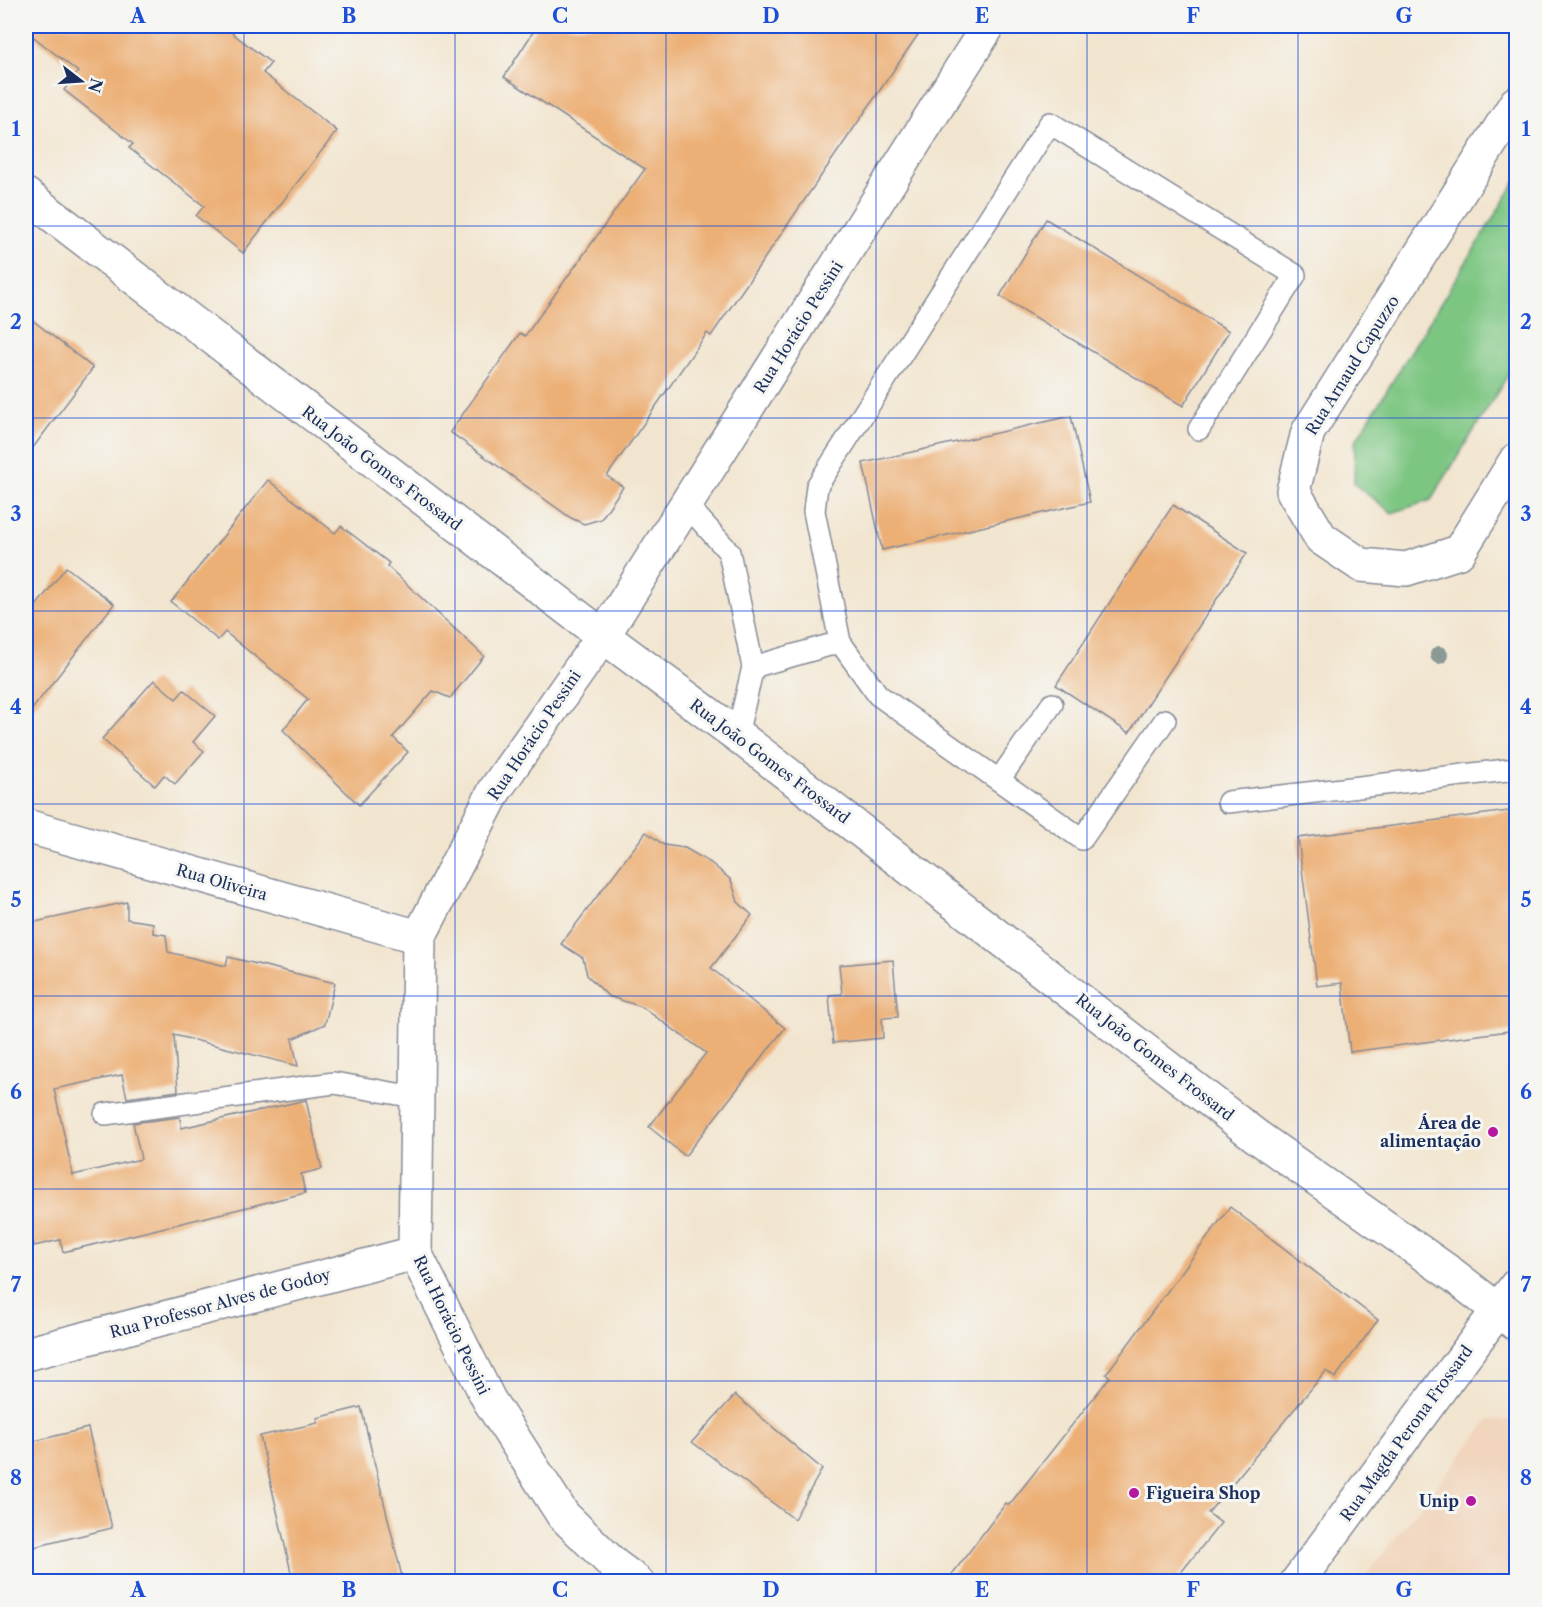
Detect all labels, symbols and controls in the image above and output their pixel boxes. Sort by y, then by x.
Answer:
text: A [129,4,146,28]
text: B [342,4,357,28]
text: C [552,4,568,28]
text: D [762,4,780,28]
text: E [975,4,989,28]
text: F [1186,4,1200,28]
text: G [1396,4,1413,28]
north arrow [51,51,111,111]
text: N [84,76,107,95]
text: 1 [12,117,21,141]
text: 1 [1522,117,1531,141]
street label: Rua Horácio Pessini [749,257,847,397]
street label: Rua Arnaud Capuzzo [1301,291,1403,439]
text: 2 [10,310,22,334]
text: 2 [1520,310,1532,334]
street label: Rua João Gomes Frossard [298,401,466,535]
text: 3 [10,502,22,526]
text: 3 [1520,502,1532,526]
street label: Rua Horácio Pessini [483,666,585,804]
street label: Rua João Gomes Frossard [686,694,854,828]
text: 4 [10,695,22,719]
text: 4 [1520,695,1532,719]
street label: Rua Oliveira [174,859,270,905]
text: 5 [10,888,22,912]
text: 5 [1520,888,1532,912]
street label: Rua João Gomes Frossard [1072,989,1238,1125]
text: 6 [10,1080,22,1104]
text: 6 [1520,1080,1532,1104]
place label: Área de alimentação [1380,1113,1481,1151]
marker: Área de alimentação [1486,1125,1500,1139]
street label: Rua Horácio Pessini [410,1252,494,1398]
street label: Rua Professor Alves de Godoy [107,1264,334,1342]
text: 7 [11,1273,22,1297]
text: 7 [1521,1273,1532,1297]
street label: Rua Magda Perona Frossard [1335,1341,1477,1525]
text: 8 [10,1466,22,1490]
text: 8 [1520,1466,1532,1490]
place label: Figueira Shop [1146,1483,1261,1503]
marker: Figueira Shop [1127,1486,1141,1500]
place label: Unip [1419,1491,1459,1511]
marker: Unip [1464,1494,1478,1508]
text: A [129,1578,146,1602]
text: B [342,1578,357,1602]
text: C [552,1578,568,1602]
text: D [762,1578,780,1602]
text: E [975,1578,989,1602]
text: F [1186,1578,1200,1602]
text: G [1396,1578,1413,1602]

